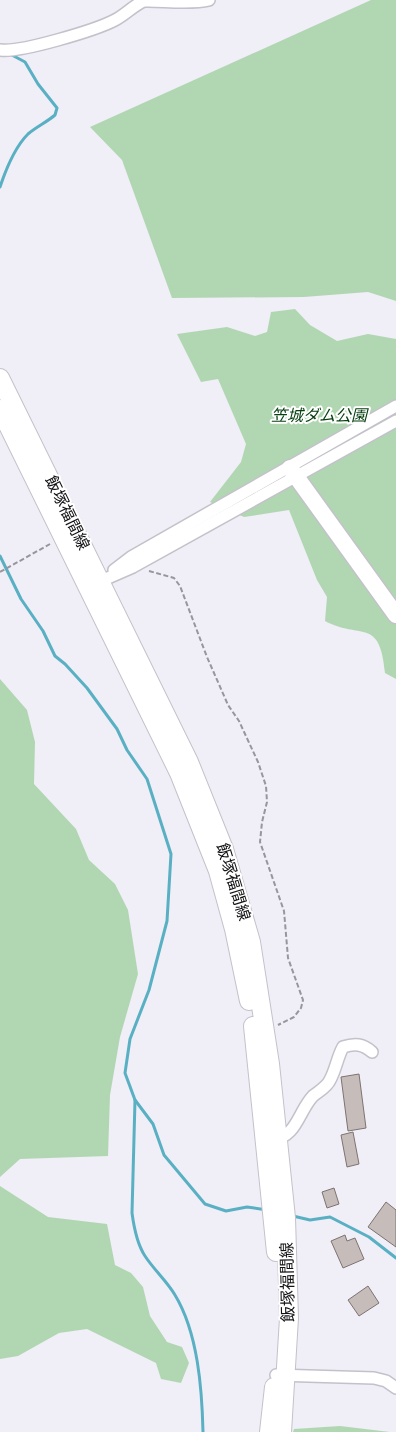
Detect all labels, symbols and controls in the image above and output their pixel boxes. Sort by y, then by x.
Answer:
park label: 笠城ダム公園 [271,404,369,428]
street label: 飯塚福間線 [39,472,95,554]
street label: 飯塚福間線 [210,840,256,924]
street label: 飯塚福間線 [275,1242,301,1322]

